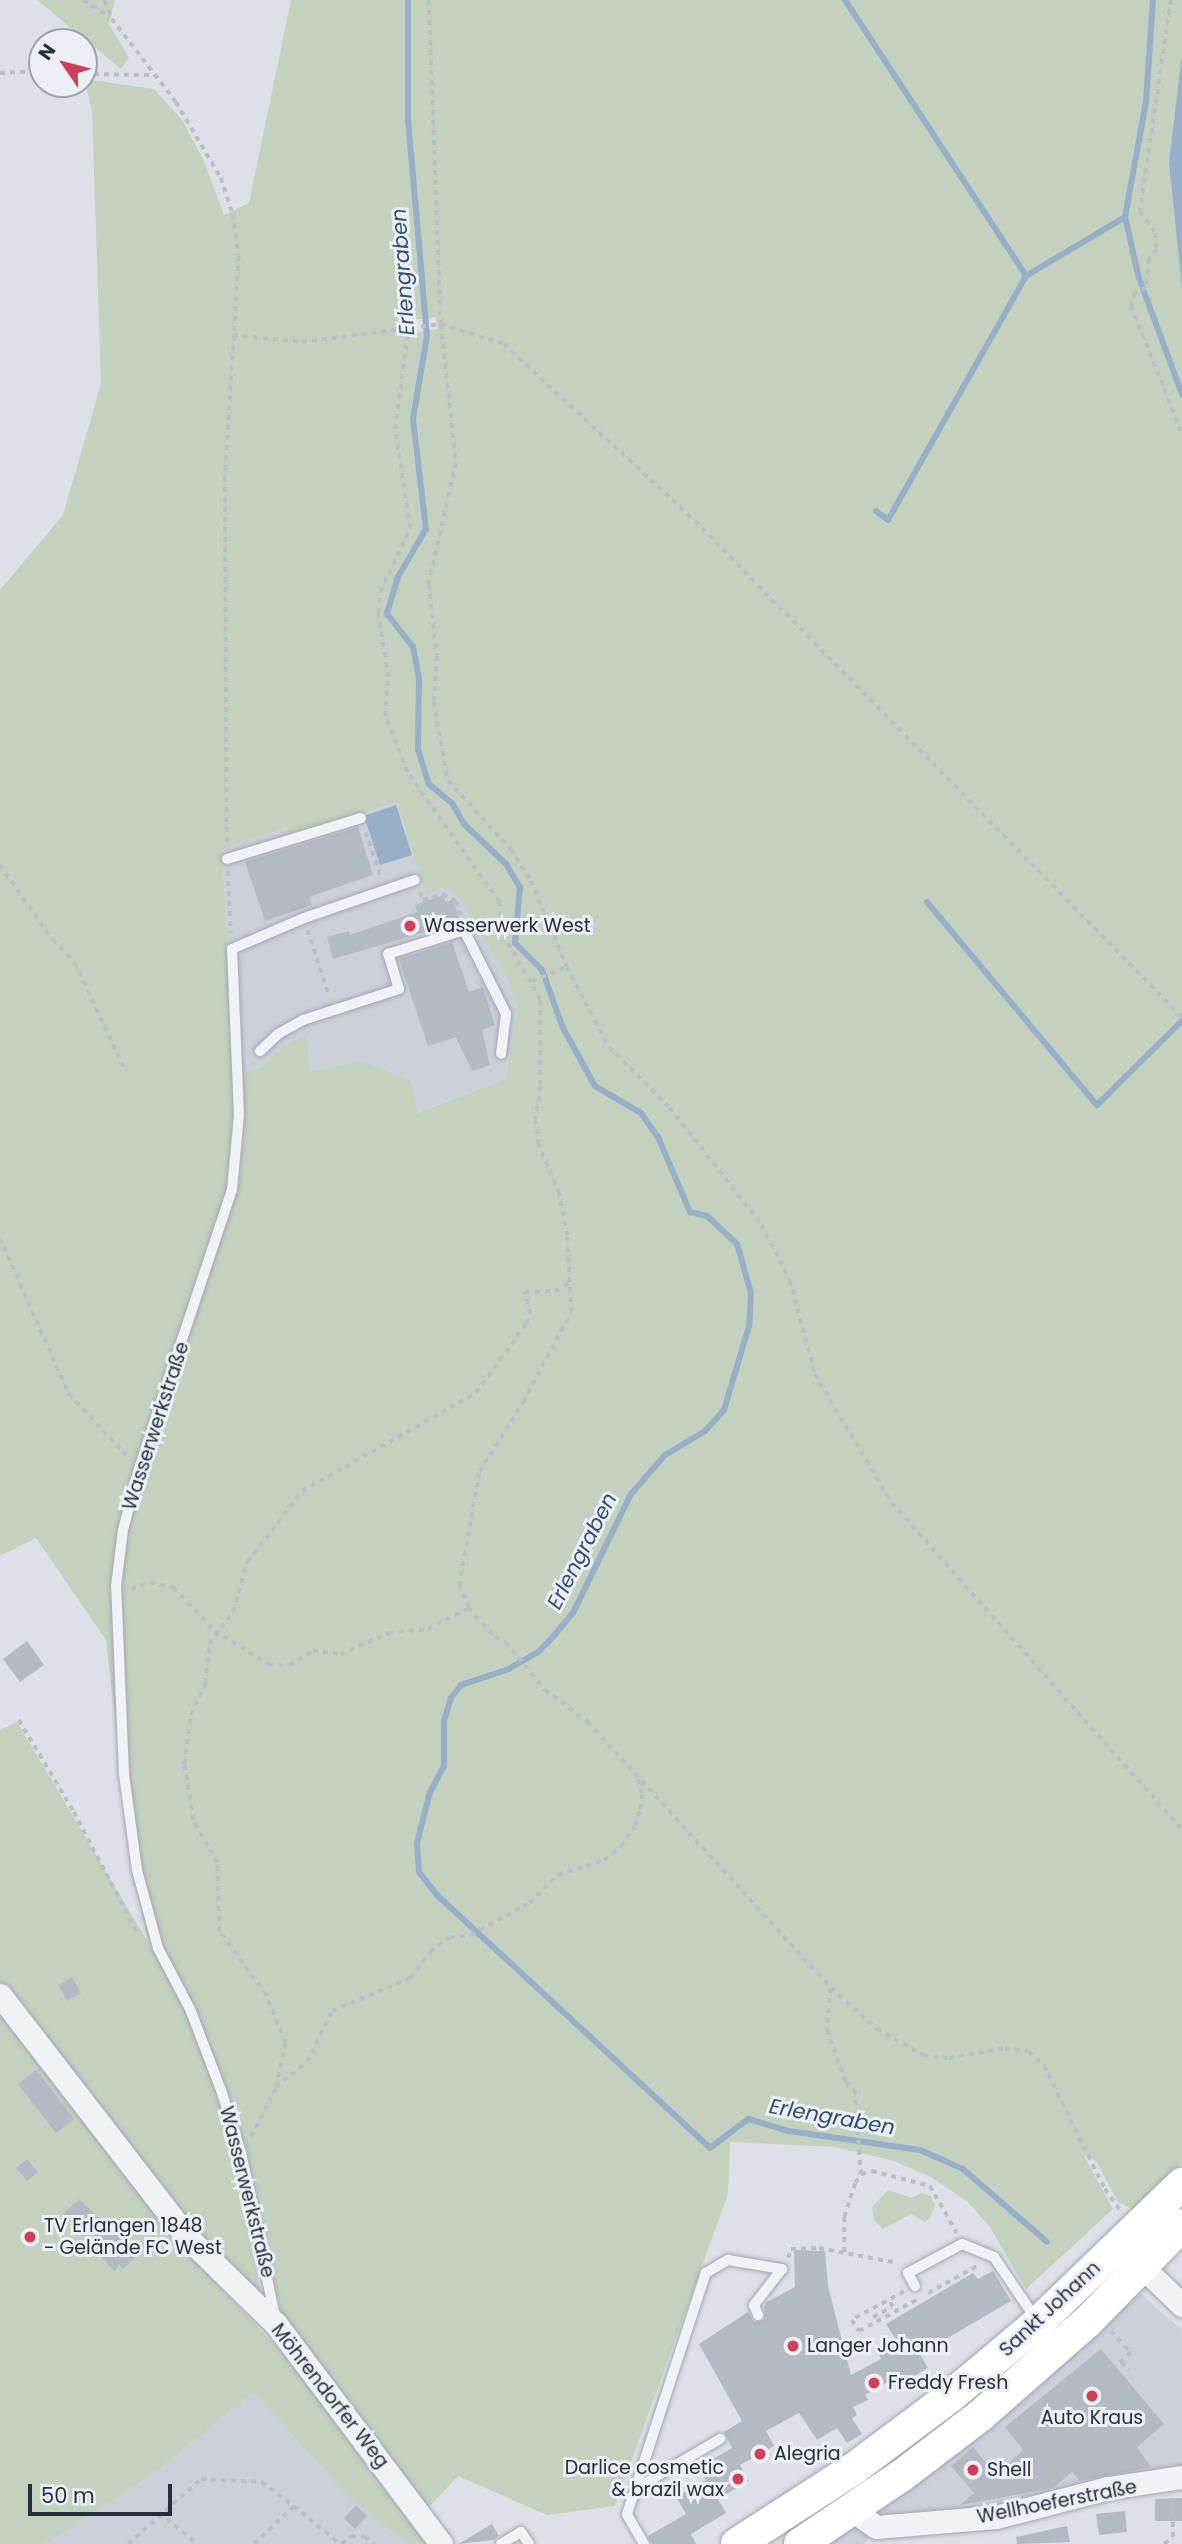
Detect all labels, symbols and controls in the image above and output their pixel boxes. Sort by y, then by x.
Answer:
north arrow [28,28,98,98]
text: N [32,38,62,65]
water label: Erlengraben [386,208,420,336]
place label: Wasserwerk West [424,915,591,937]
marker: Wasserwerk West [402,918,418,934]
street label: Wasserwerkstraße [118,1339,194,1513]
water label: Erlengraben [542,1489,622,1613]
water label: Erlengraben [767,2094,897,2140]
street label: Wasserwerkstraße [215,2104,279,2280]
place label: TV Erlangen 1848 - Gelände FC West [44,2215,222,2259]
marker: TV Erlangen 1848 - Gelände FC West [22,2229,38,2245]
street label: Sankt Johann [995,2257,1105,2361]
street label: Möhrendorfer Weg [266,2319,394,2473]
place label: Langer Johann [807,2335,949,2357]
marker: Langer Johann [785,2338,801,2354]
place label: Freddy Fresh [888,2372,1008,2394]
marker: Freddy Fresh [866,2375,882,2391]
marker: Auto Kraus [1084,2388,1100,2404]
place label: Auto Kraus [1041,2407,1143,2429]
place label: Alegria [774,2443,841,2465]
marker: Alegria [752,2446,768,2462]
place label: Darlice cosmetic & brazil wax [565,2457,724,2501]
place label: Shell [987,2459,1031,2481]
marker: Shell [965,2462,981,2478]
scale bar [32,2470,175,2514]
marker: Darlice cosmetic & brazil wax [730,2471,746,2487]
street label: Wellhoeferstraße [975,2475,1139,2529]
text: 50 m [41,2481,95,2510]

